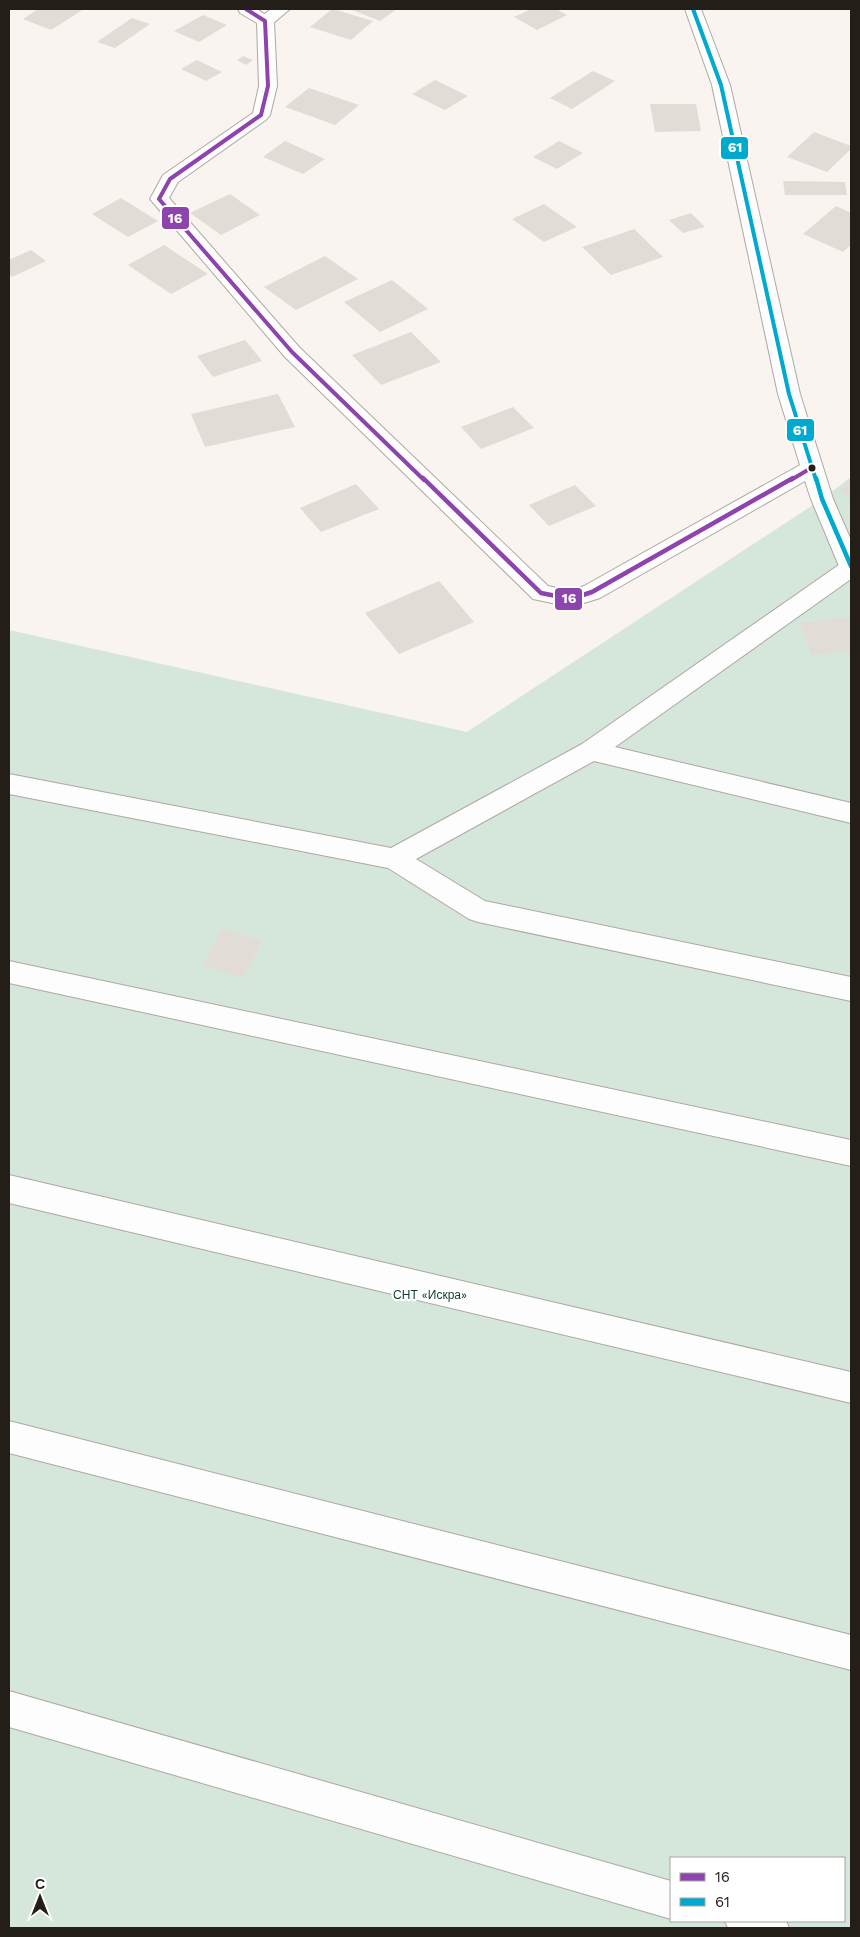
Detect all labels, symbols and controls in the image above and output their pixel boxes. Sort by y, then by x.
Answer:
line badge: 61 [720,136,749,160]
text: 61 [728,139,742,155]
line badge: 16 [161,206,190,230]
text: 16 [168,210,183,226]
line badge: 61 [786,418,815,442]
text: 61 [793,422,807,438]
unlabelled marker [807,463,817,473]
line badge: 16 [554,587,583,611]
text: 16 [562,590,577,606]
park label: СНТ «Искра» [393,1288,467,1302]
legend [670,1857,845,1922]
text: 16 [715,1868,730,1886]
north arrow [15,1872,65,1922]
text: С [35,1876,45,1892]
text: 61 [715,1893,730,1911]

